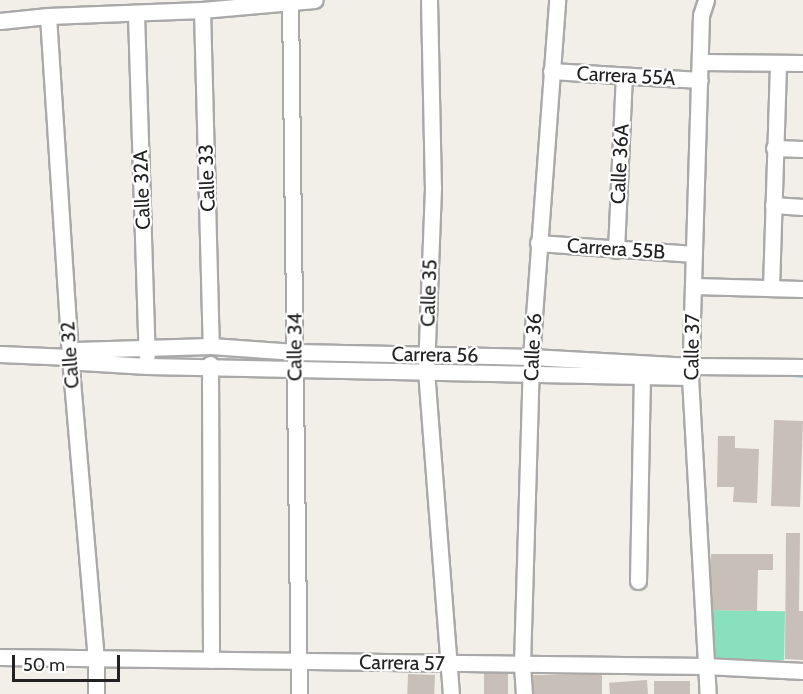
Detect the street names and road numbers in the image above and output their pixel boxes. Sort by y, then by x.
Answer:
street label: Carrera 55A [576,61,676,91]
street label: Calle 36A [606,123,634,205]
street label: Calle 33 [194,144,220,212]
street label: Calle 32A [129,150,155,230]
street label: Carrera 55B [566,234,666,264]
street label: Calle 35 [416,259,442,327]
street label: Calle 36 [519,312,547,382]
street label: Calle 34 [283,313,307,381]
street label: Calle 37 [679,313,705,381]
street label: Calle 32 [56,321,84,389]
street label: Carrera 56 [391,342,479,368]
street label: Carrera 57 [359,650,445,676]

